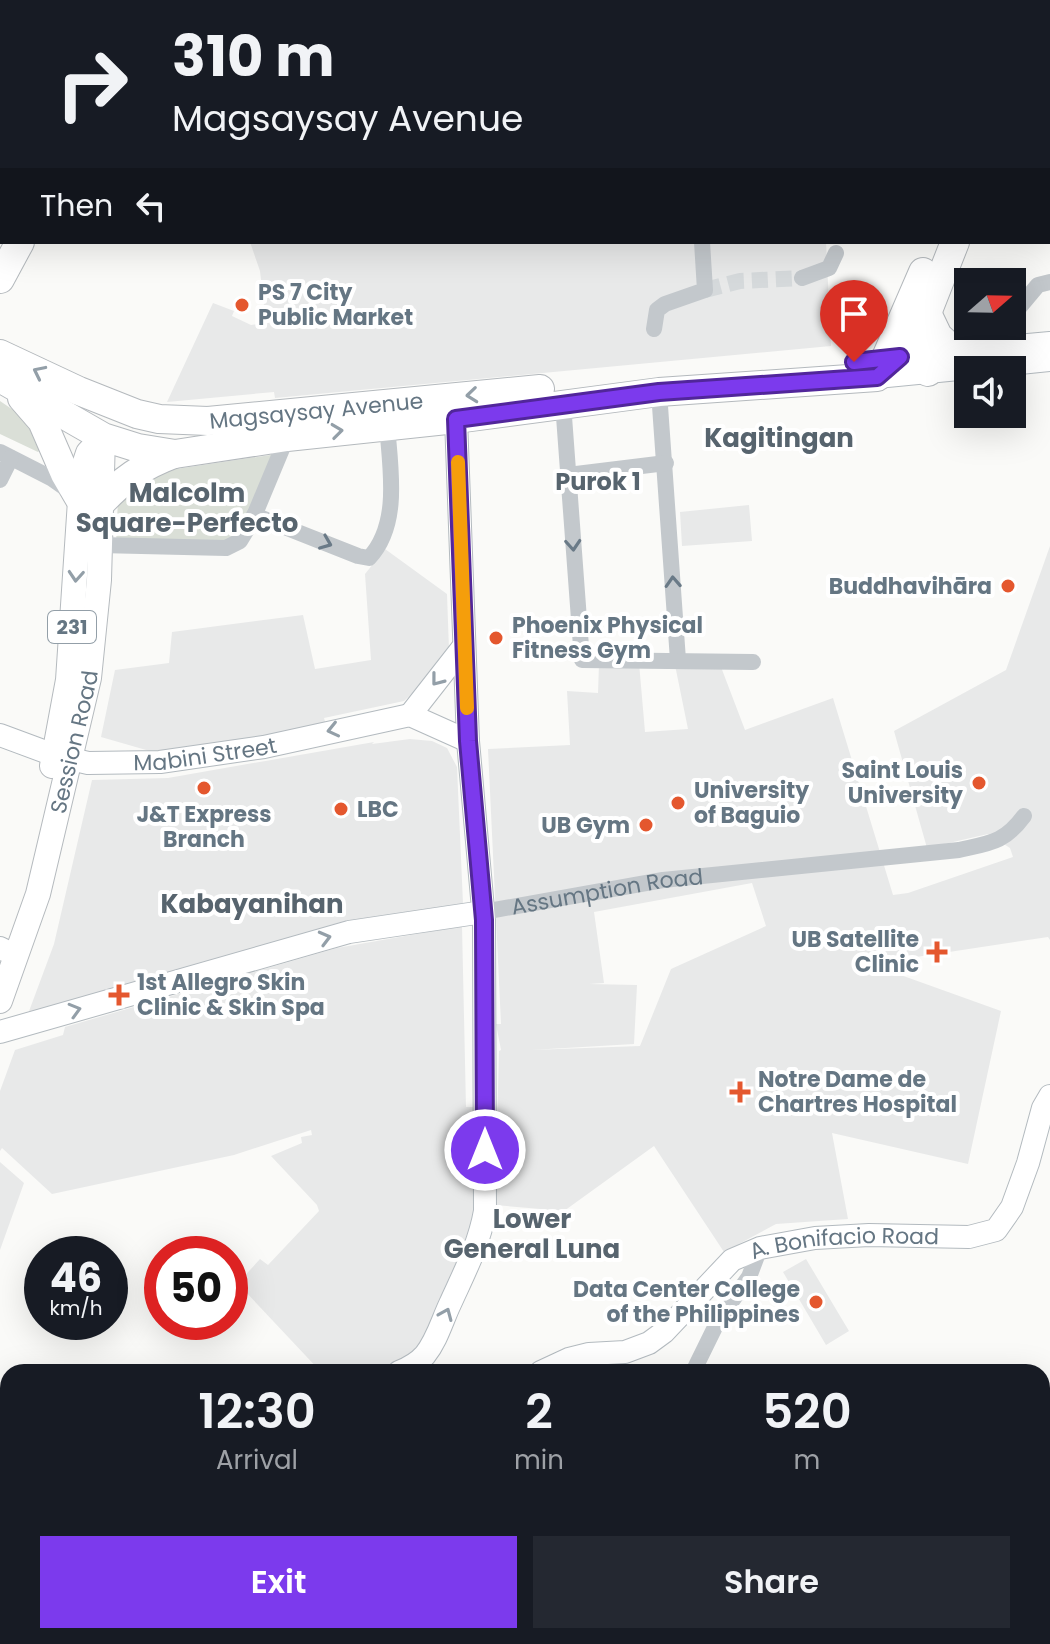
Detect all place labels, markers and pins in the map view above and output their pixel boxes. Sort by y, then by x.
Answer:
place label: PS 7 City Public Market [258,277,413,333]
pin [820,280,888,362]
marker: PS 7 City Public Market [233,296,251,314]
place label: Buddhavihāra [829,571,992,602]
marker: Buddhavihāra [999,577,1017,595]
place label: Phoenix Physical Fitness Gym [512,610,703,666]
marker: Phoenix Physical Fitness Gym [487,629,505,647]
place label: Saint Louis University [842,755,963,811]
marker: Saint Louis University [970,774,988,792]
place label: University of Baguio [694,775,809,831]
marker: J&T Express Branch [195,779,213,797]
place label: LBC [357,794,399,825]
marker: University of Baguio [669,794,687,812]
place label: J&T Express Branch [136,799,272,855]
marker: LBC [332,800,350,818]
place label: UB Gym [541,810,630,841]
marker: UB Gym [637,816,655,834]
place label: UB Satellite Clinic [791,924,919,980]
marker: UB Satellite Clinic [926,941,948,963]
place label: 1st Allegro Skin Clinic & Skin Spa [137,967,325,1023]
marker: 1st Allegro Skin Clinic & Skin Spa [108,984,130,1006]
place label: Notre Dame de Chartres Hospital [758,1064,957,1120]
marker: Notre Dame de Chartres Hospital [729,1081,751,1103]
place label: Data Center College of the Philippines [573,1274,800,1330]
marker: Data Center College of the Philippines [807,1293,825,1311]

